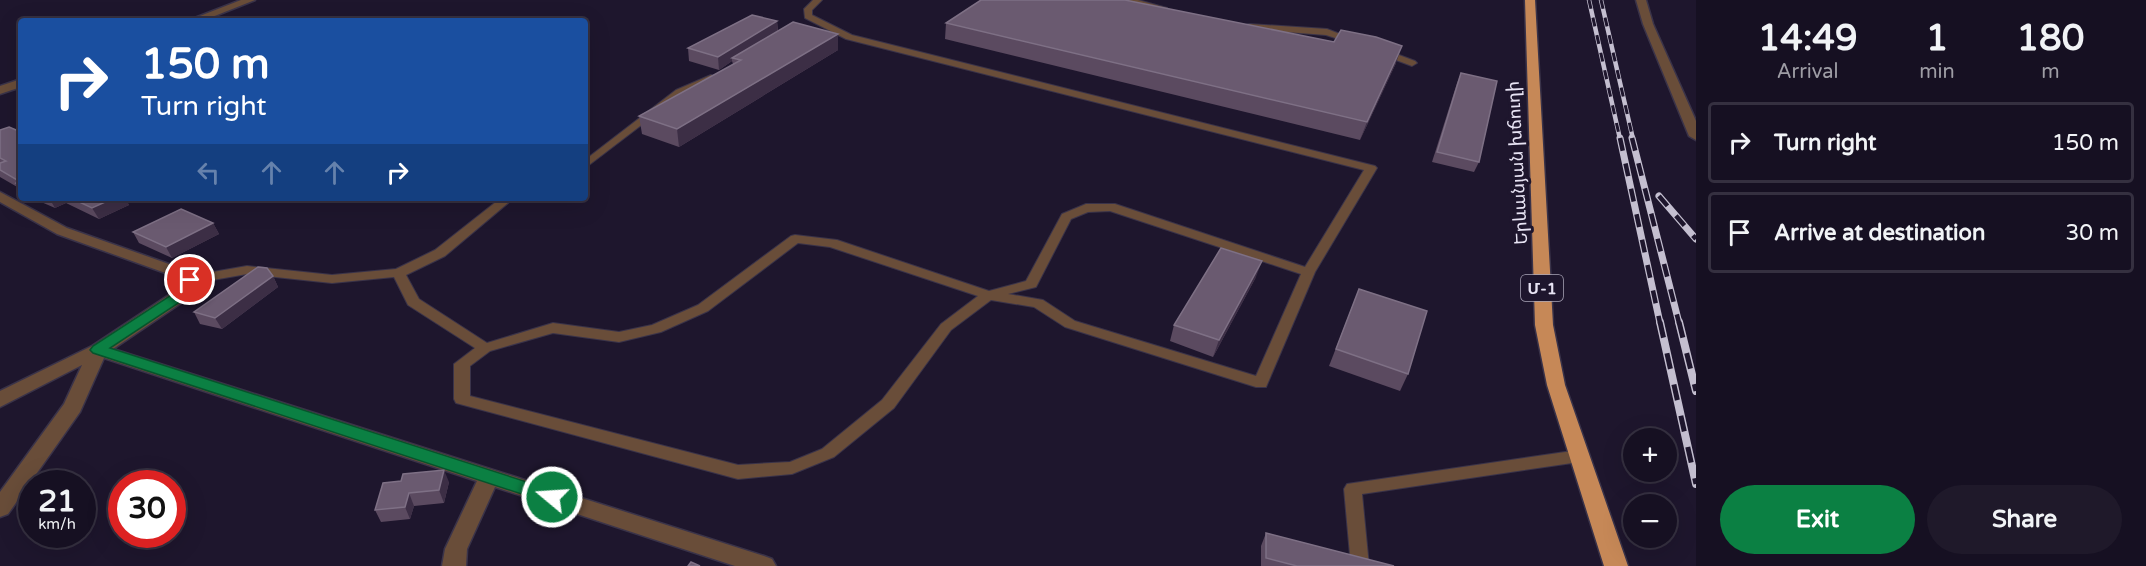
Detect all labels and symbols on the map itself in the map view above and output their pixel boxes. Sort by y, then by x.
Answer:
street label: Երևանյան խճուղի [1502,81,1532,245]
pin [164,254,215,305]
road number: Մ-1 [1521,275,1563,301]
position arrow [520,465,584,529]
speed limit sign: 30 [108,470,186,548]

